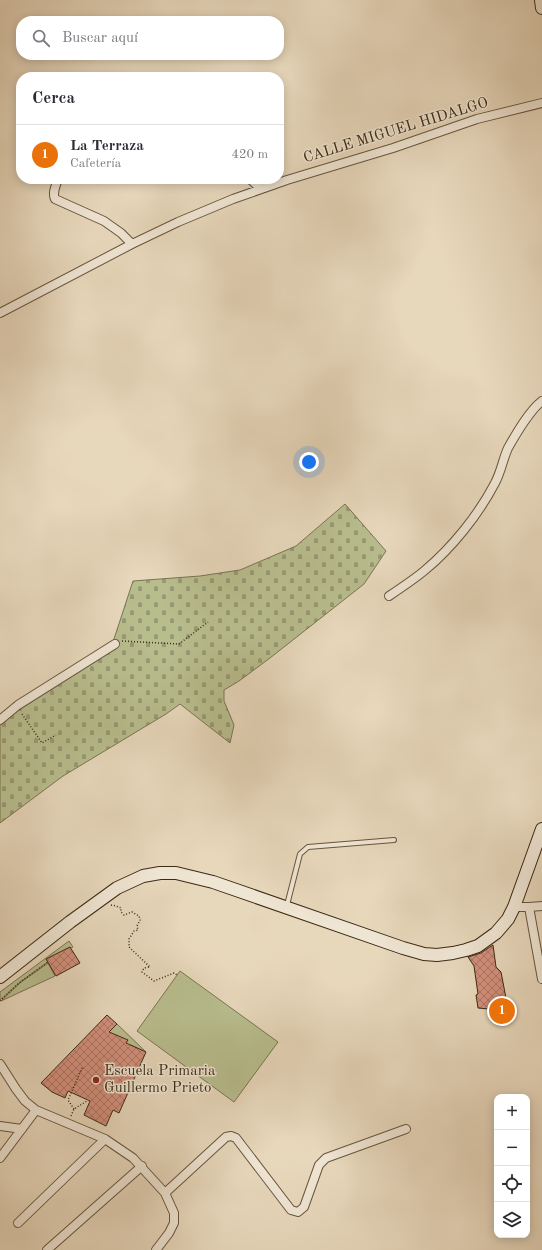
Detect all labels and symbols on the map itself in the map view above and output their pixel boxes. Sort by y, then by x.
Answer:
street label: CALLE MIGUEL HIDALGO [302,96,490,166]
your location [299,452,319,472]
pin: 1 [489,996,515,1026]
place label: Escuela Primaria Guillermo Prieto [104,1064,216,1096]
marker: Escuela Primaria Guillermo Prieto [91,1075,101,1085]

